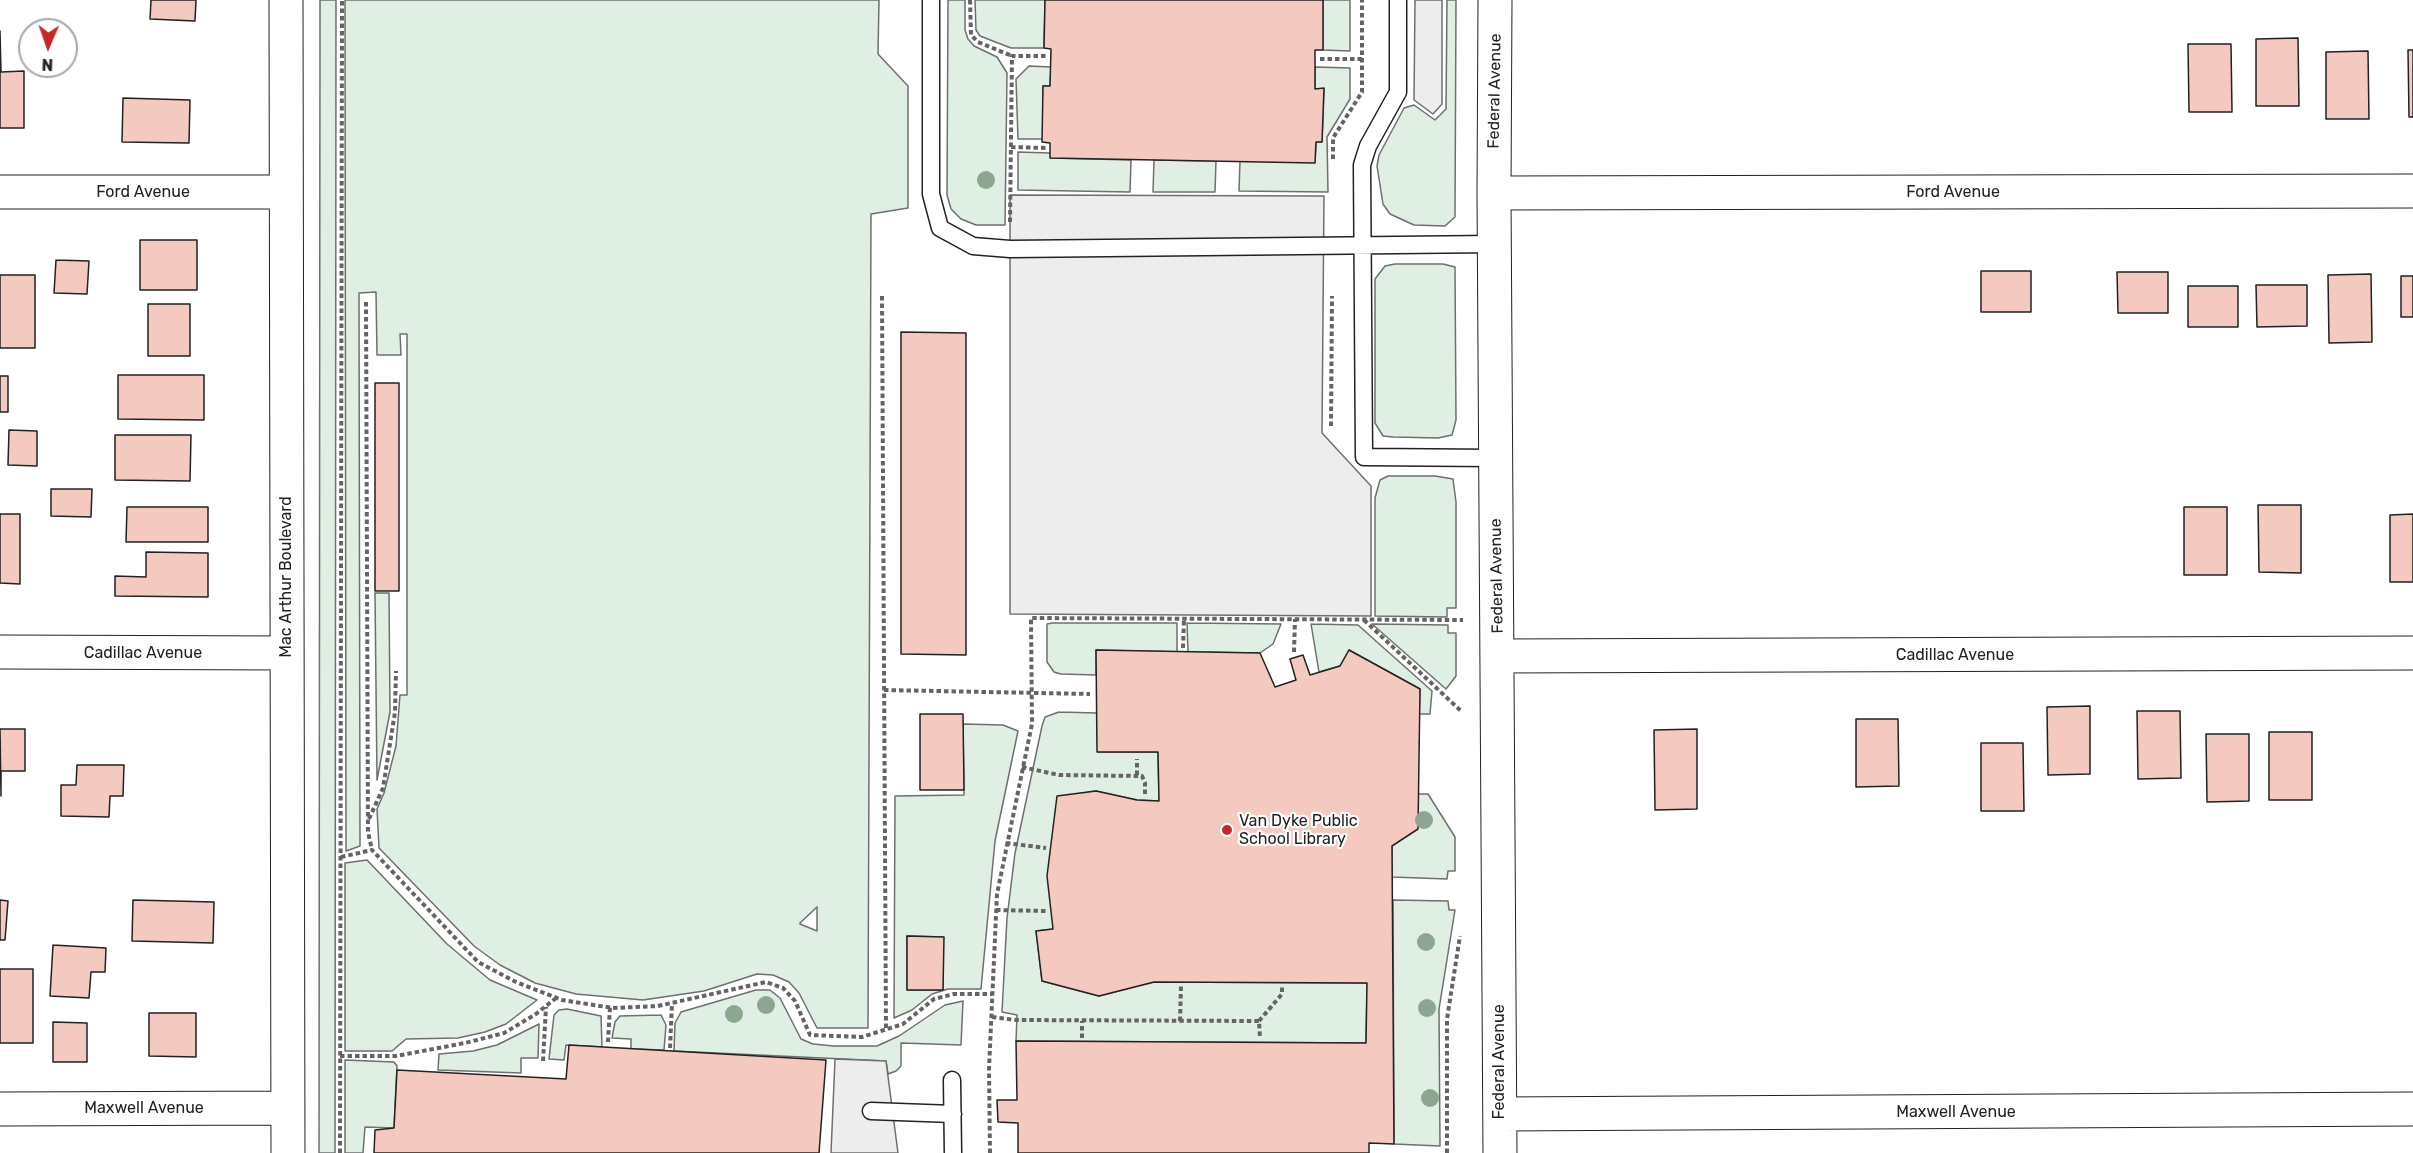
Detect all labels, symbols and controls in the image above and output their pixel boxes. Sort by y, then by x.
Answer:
north arrow [18,18,78,78]
street label: Federal Avenue [1484,33,1506,149]
text: N [41,55,54,74]
street label: Ford Avenue [96,182,190,202]
street label: Ford Avenue [1906,182,2000,202]
street label: Mac Arthur Boulevard [276,496,296,658]
street label: Federal Avenue [1486,518,1508,634]
street label: Cadillac Avenue [84,643,202,663]
street label: Cadillac Avenue [1896,645,2014,665]
place label: Van Dyke Public School Library [1239,811,1358,849]
marker: Van Dyke Public School Library [1220,823,1234,837]
street label: Federal Avenue [1489,1004,1509,1120]
street label: Maxwell Avenue [84,1098,204,1118]
street label: Maxwell Avenue [1896,1102,2016,1122]

